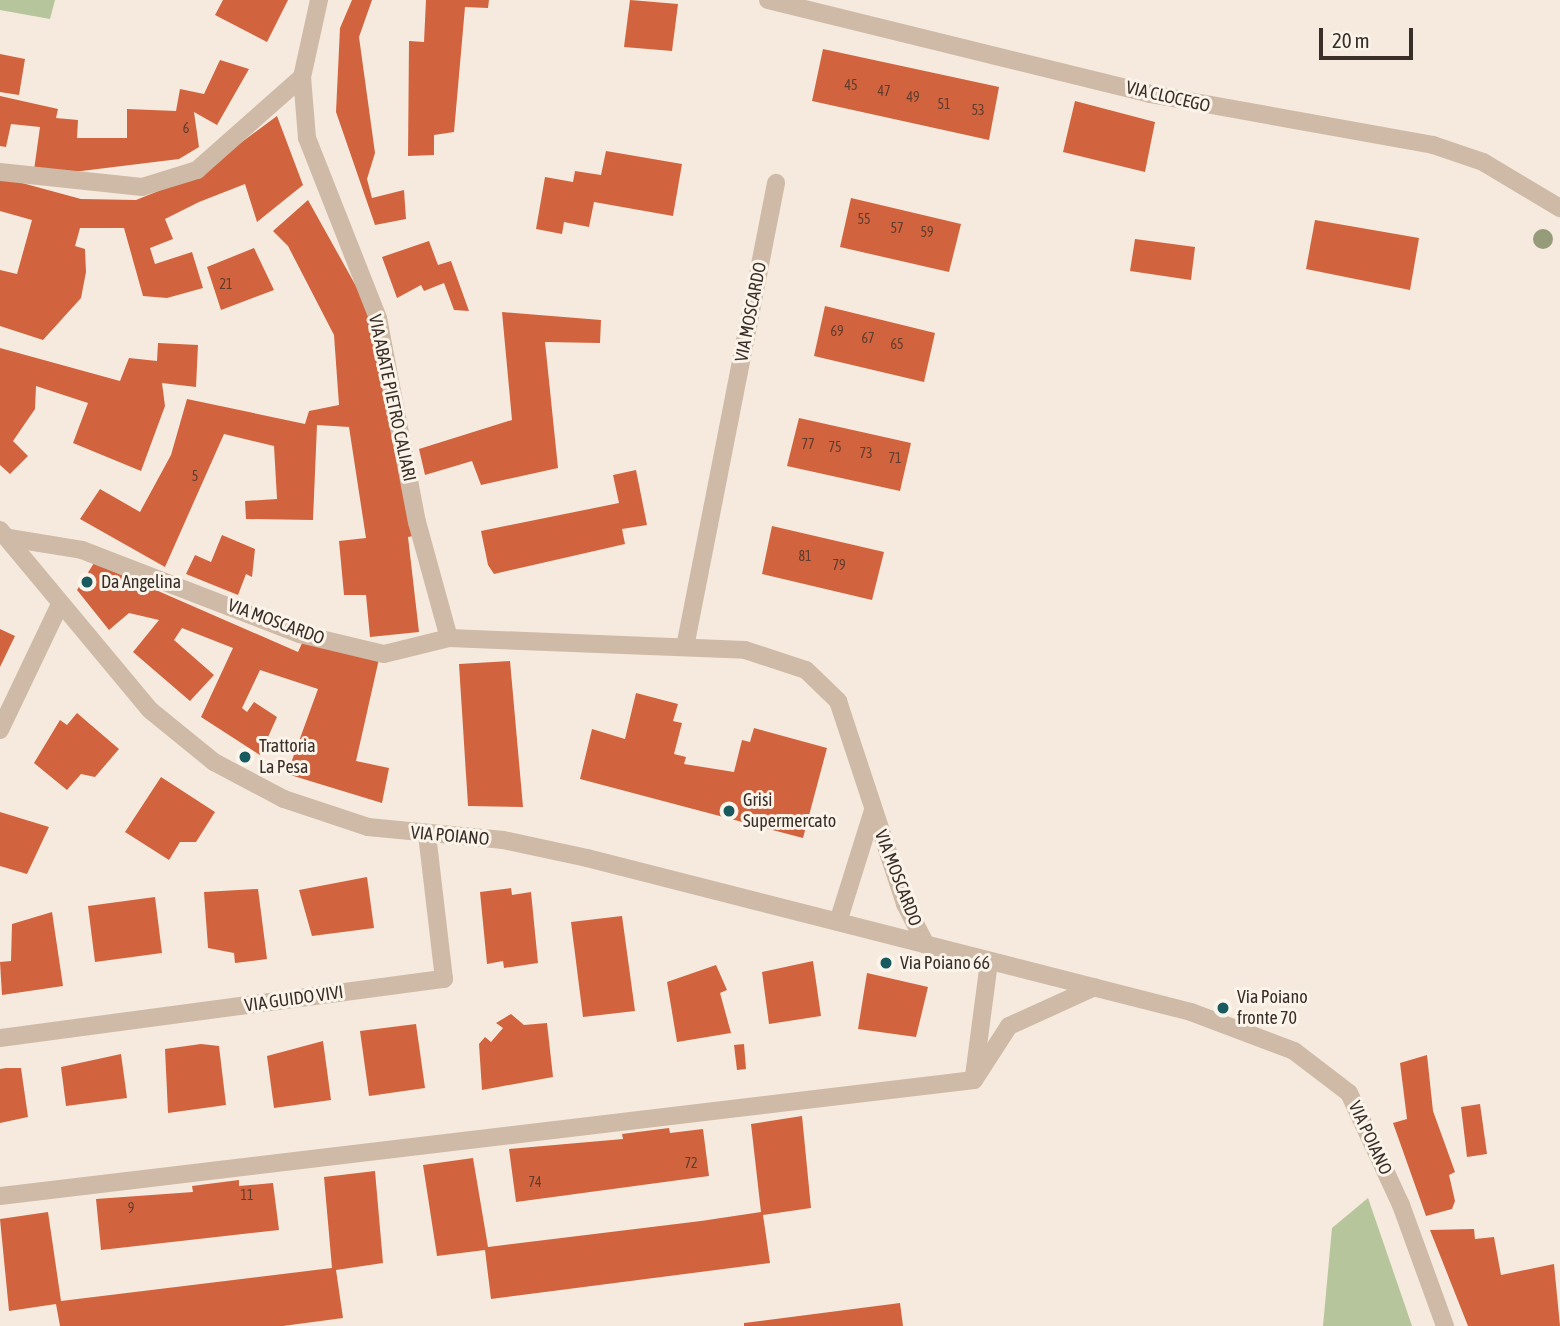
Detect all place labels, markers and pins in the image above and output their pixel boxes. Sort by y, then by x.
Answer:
place label: Da Angelina [101,571,181,593]
marker: Da Angelina [79,574,95,590]
place label: Trattoria La Pesa [259,736,316,778]
marker: Trattoria La Pesa [237,749,253,765]
place label: Grisi Supermercato [743,790,836,832]
marker: Grisi Supermercato [721,803,737,819]
place label: Via Poiano 66 [900,952,990,974]
marker: Via Poiano 66 [878,955,894,971]
place label: Via Poiano fronte 70 [1237,987,1308,1030]
marker: Via Poiano fronte 70 [1215,1000,1231,1016]

